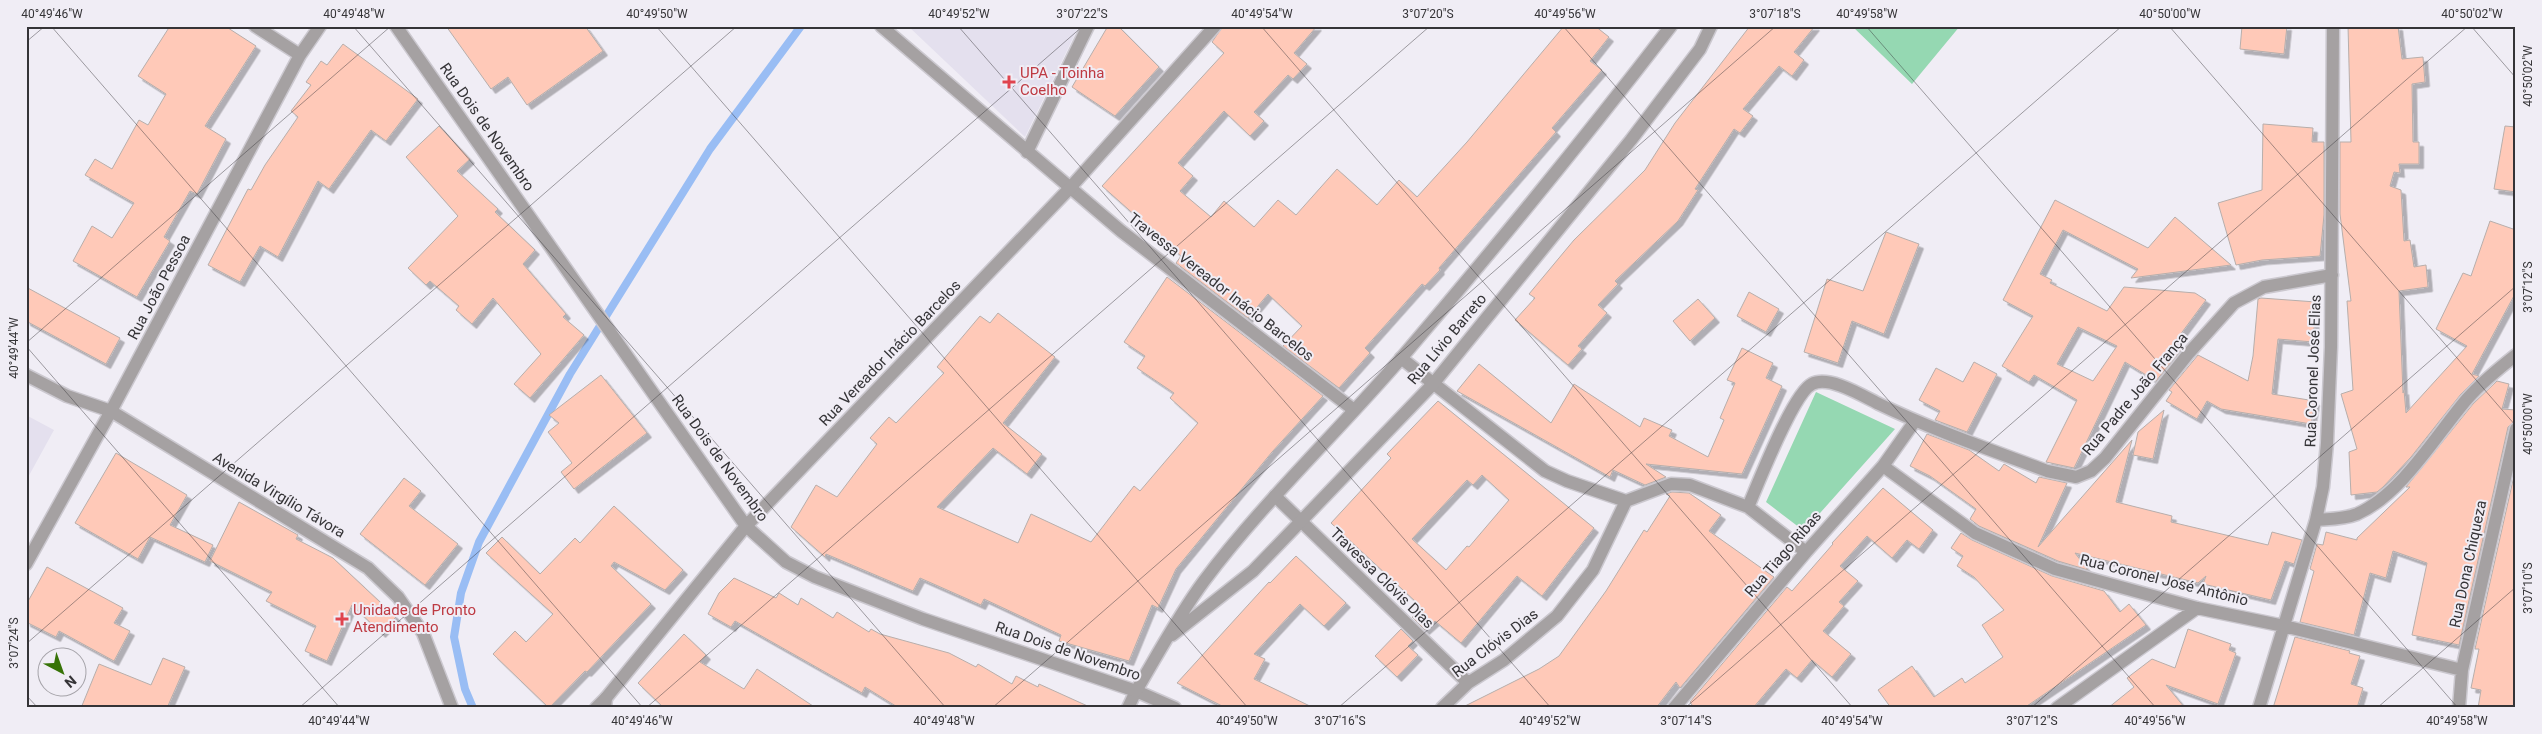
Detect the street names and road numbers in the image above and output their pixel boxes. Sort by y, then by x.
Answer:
street label: Rua Dois de Novembro [436,59,538,195]
street label: Travessa Vereador Inácio Barcelos [1125,209,1317,365]
street label: Rua João Pessoa [124,231,194,343]
street label: Rua Vereador Inácio Barcelos [815,276,965,430]
street label: Rua Lívio Barreto [1404,290,1490,388]
street label: Rua Coronel José Elias [2301,294,2325,448]
street label: Rua Padre João França [2078,329,2192,459]
street label: Rua Dois de Novembro [668,391,772,525]
street label: Avenida Virgílio Távora [210,448,348,542]
street label: Rua Dona Chiqueza [2446,499,2490,629]
street label: Rua Tiago Ribas [1741,507,1825,601]
street label: Travessa Clóvis Dias [1326,524,1438,632]
street label: Rua Coronel José Antônio [2078,550,2250,610]
street label: Rua Clóvis Dias [1448,605,1542,681]
street label: Rua Dois de Novembro [993,618,1143,684]

